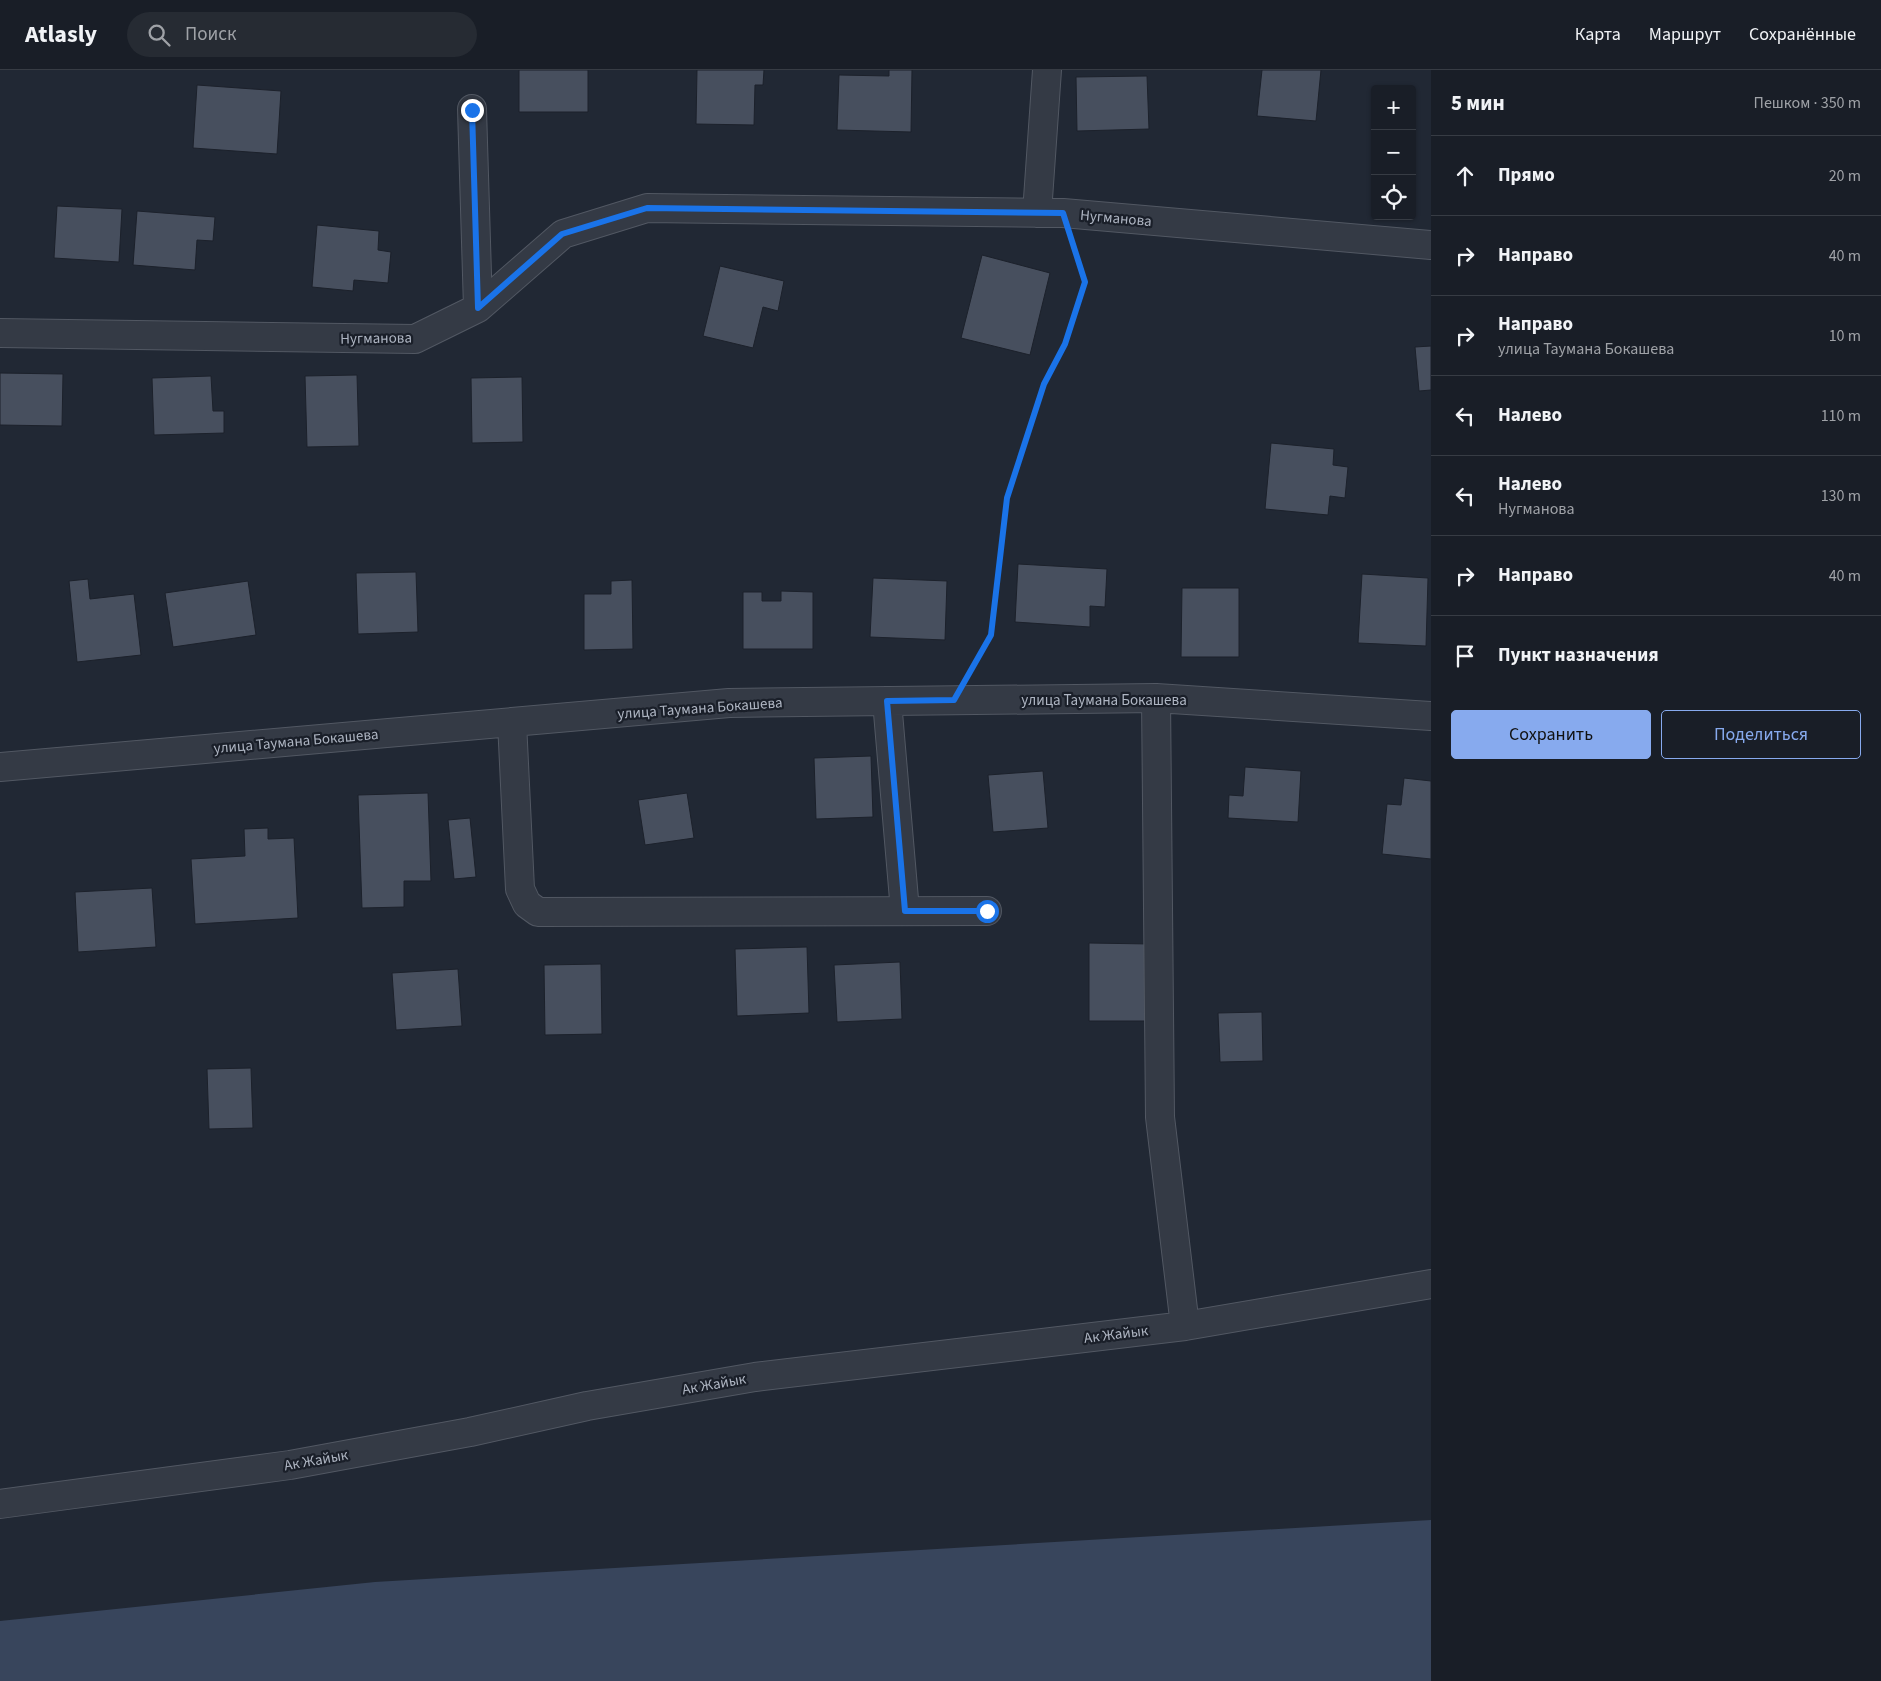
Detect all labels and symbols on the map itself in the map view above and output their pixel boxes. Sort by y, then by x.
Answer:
route end [461,99,484,122]
street label: Нугманова [1079,205,1153,232]
street label: Нугманова [340,327,412,350]
street label: улица Таумана Бокашева [1021,690,1187,711]
street label: улица Таумана Бокашева [617,692,783,725]
street label: улица Таумана Бокашева [213,724,379,759]
route start [976,900,999,923]
street label: Ак Жайык [1083,1320,1150,1349]
street label: Ак Жайык [680,1368,748,1400]
street label: Ак Жайык [282,1444,350,1476]

